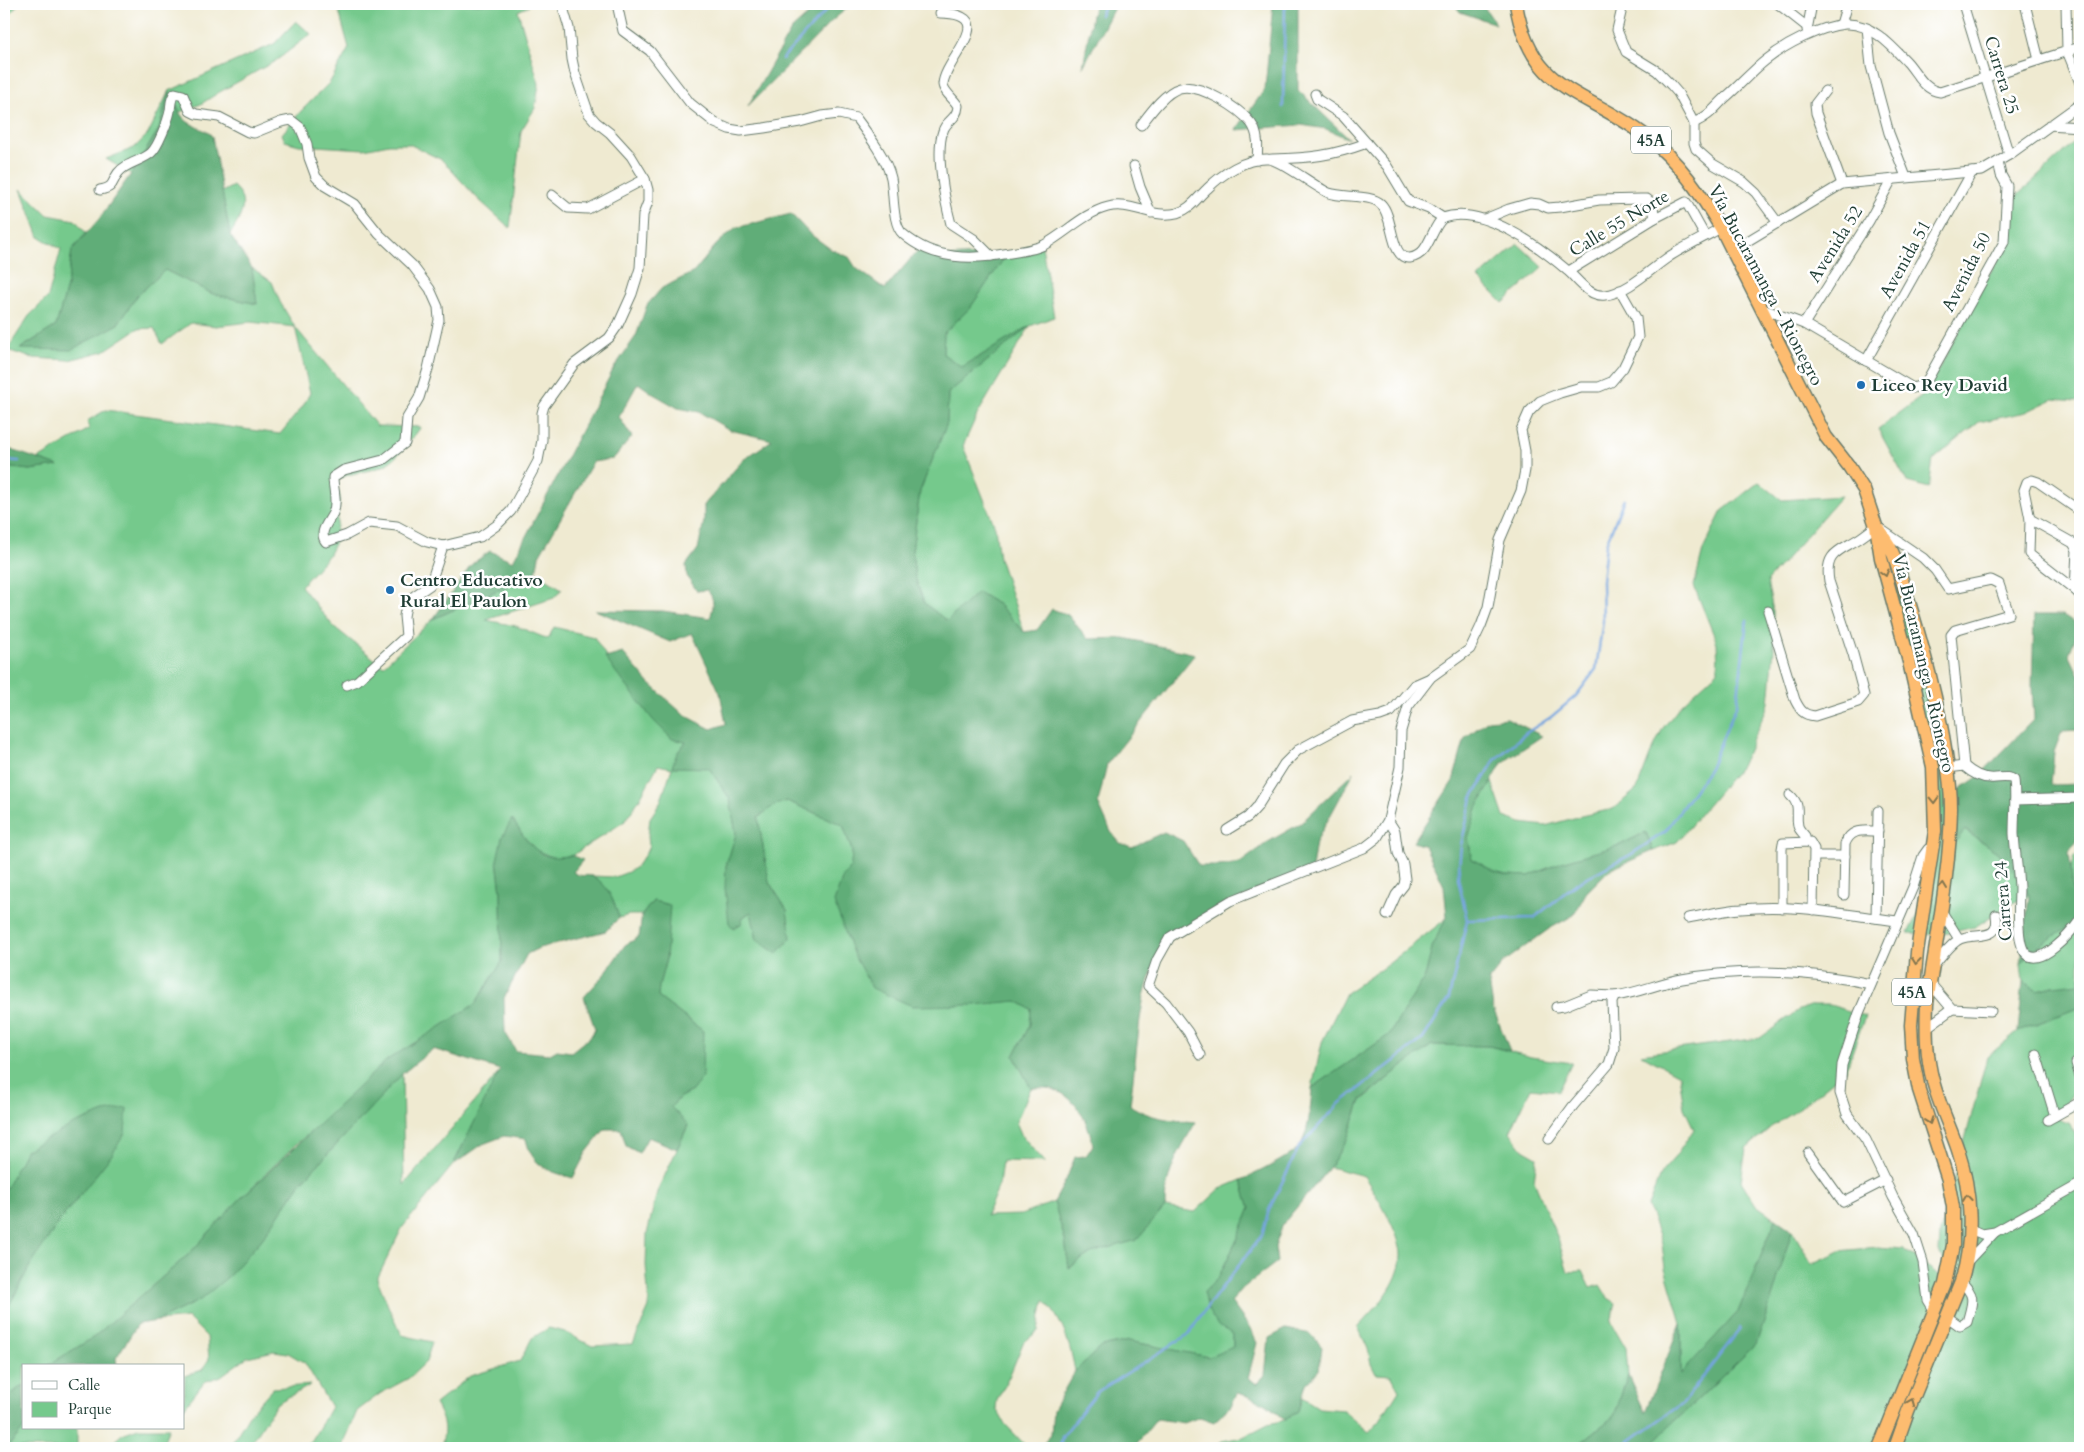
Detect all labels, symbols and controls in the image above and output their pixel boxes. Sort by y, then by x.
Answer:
street label: Carrera 25 [1978,33,2025,117]
road number: 45A [1631,126,1671,154]
street label: Vía Bucaramanga - Rionegro [1702,180,1829,390]
street label: Calle 55 Norte [1565,184,1674,263]
street label: Avenida 52 [1802,201,1869,287]
street label: Avenida 51 [1874,216,1937,303]
street label: Avenida 50 [1936,228,1997,316]
place label: Liceo Rey David [1871,373,2009,398]
marker: Liceo Rey David [1855,379,1867,391]
street label: Vía Bucaramanga - Rionegro [1886,551,1961,775]
place label: Centro Educativo Rural El Paulon [400,568,543,614]
one-way arrow [1879,569,1890,578]
marker: Centro Educativo Rural El Paulon [384,584,396,596]
one-way arrow [1929,796,1939,804]
street label: Carrera 24 [1988,860,2019,942]
one-way arrow [1938,881,1948,890]
one-way arrow [1911,957,1922,965]
road number: 45A [1892,979,1932,1006]
one-way arrow [1923,1117,1933,1125]
one-way arrow [1962,1194,1973,1202]
legend [22,1364,185,1430]
text: Calle [68,1375,101,1395]
text: Parque [68,1399,112,1419]
one-way arrow [1905,1399,1915,1407]

